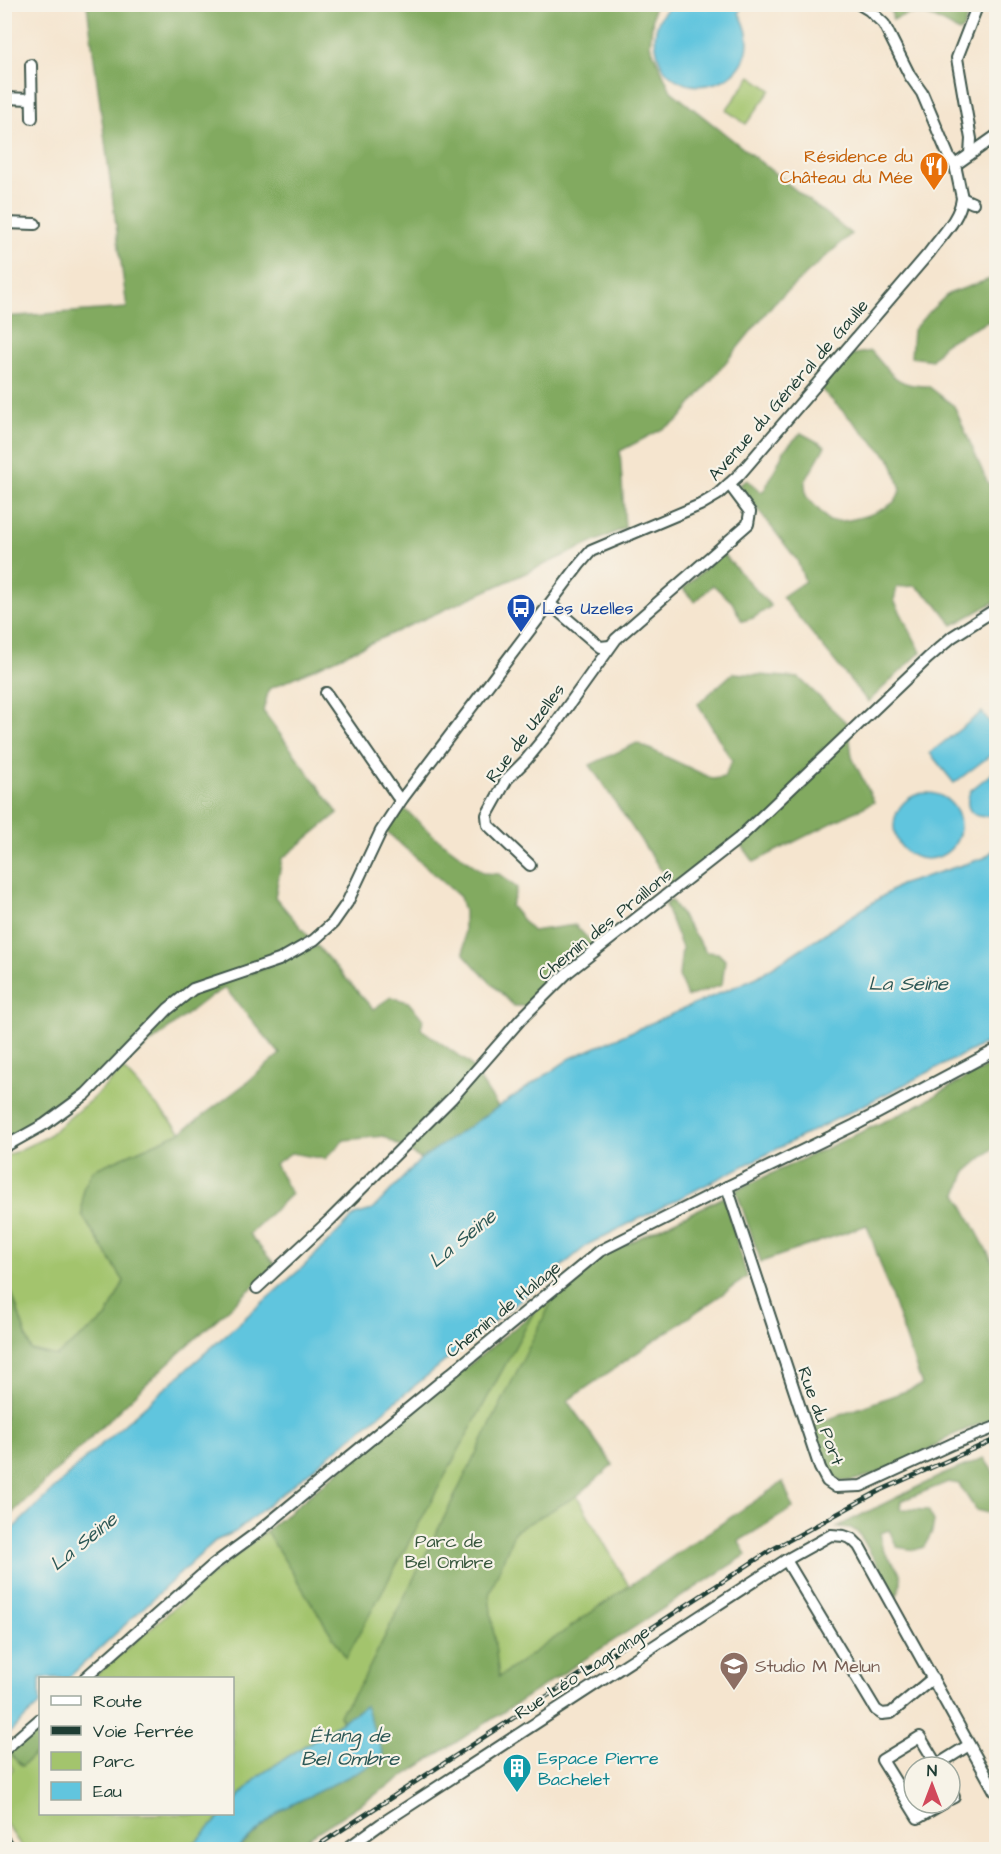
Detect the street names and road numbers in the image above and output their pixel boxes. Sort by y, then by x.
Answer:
street label: Avenue du Général de Gaulle [702,294,875,487]
street label: Rue de Uzelles [480,679,571,788]
street label: Chemin des Praillons [533,862,678,987]
street label: Chemin de Halage [440,1255,567,1364]
street label: Rue du Port [791,1363,850,1470]
street label: Rue Léo Lagrange [510,1619,655,1726]

